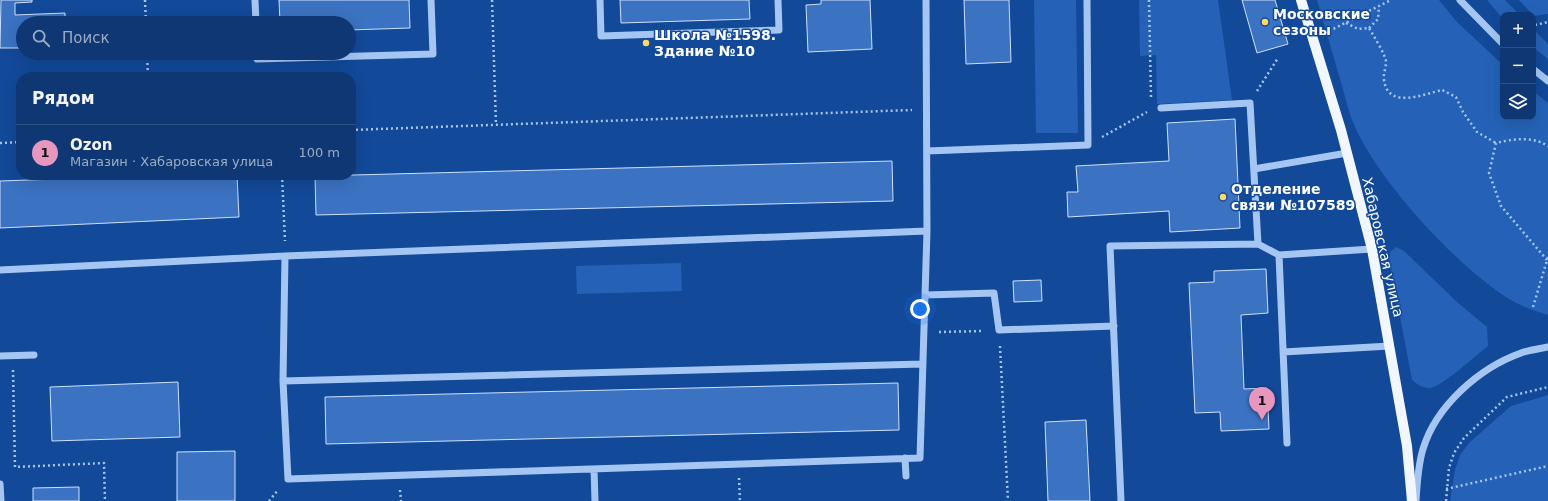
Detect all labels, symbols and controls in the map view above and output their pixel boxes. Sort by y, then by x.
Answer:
place label: Московские сезоны [1273,6,1370,38]
map controls [1500,12,1536,120]
button: + [1500,12,1536,48]
search box [16,16,356,60]
marker: Московские сезоны [1260,17,1270,27]
icon: search [30,27,52,49]
place label: Школа №1598. Здание №10 [654,27,776,59]
text: Поиск [62,29,110,47]
marker: Школа №1598. Здание №10 [641,38,651,48]
button: − [1500,48,1536,84]
button: layers [1500,84,1536,120]
text: Рядом [32,88,95,108]
text: Ozon [70,136,112,154]
text: 1 [40,145,50,160]
text: 100 m [298,145,340,160]
text: Магазин · Хабаровская улица [70,154,273,169]
street label: Хабаровская улица [1359,175,1407,319]
place label: Отделение связи №107589 [1231,181,1355,213]
marker: Отделение связи №107589 [1218,192,1228,202]
your location [910,299,930,319]
pin: 1 [1249,387,1275,420]

